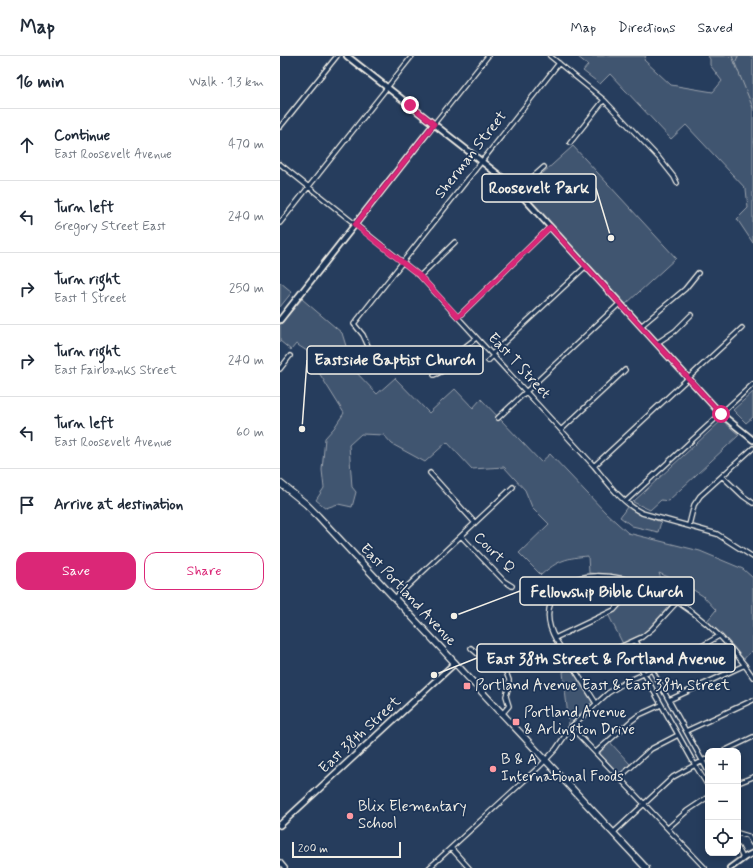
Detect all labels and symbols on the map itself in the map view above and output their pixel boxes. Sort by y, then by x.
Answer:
route end [401,96,419,114]
street label: Sherman Street [431,107,511,203]
callout: Roosevelt Park [482,174,596,202]
text: Roosevelt Park [489,178,590,199]
street label: East T Street [483,329,555,404]
callout: Eastside Baptist Church [307,346,483,374]
text: Eastside Baptist Church [314,350,476,371]
route start [712,405,730,423]
street label: Court Q [469,528,519,578]
street label: East Portland Avenue [355,539,461,651]
callout: Fellowship Bible Church [520,577,694,605]
text: Fellowship Bible Church [530,582,684,603]
callout: East 38th Street & Portland Avenue [477,644,735,672]
text: East 38th Street & Portland Avenue [486,649,726,670]
place label: Portland Avenue East & East 38th Street [475,676,730,696]
marker: Portland Avenue East & East 38th Street [462,681,472,691]
street label: East 38th Street [315,692,405,778]
place label: Portland Avenue & Arlington Drive [524,703,635,741]
marker: Portland Avenue & Arlington Drive [511,717,521,727]
place label: B & A International Foods [501,750,624,787]
marker: B & A International Foods [488,764,498,774]
place label: Blix Elementary School [358,797,467,834]
marker: Blix Elementary School [345,811,355,821]
scale bar [292,840,401,859]

